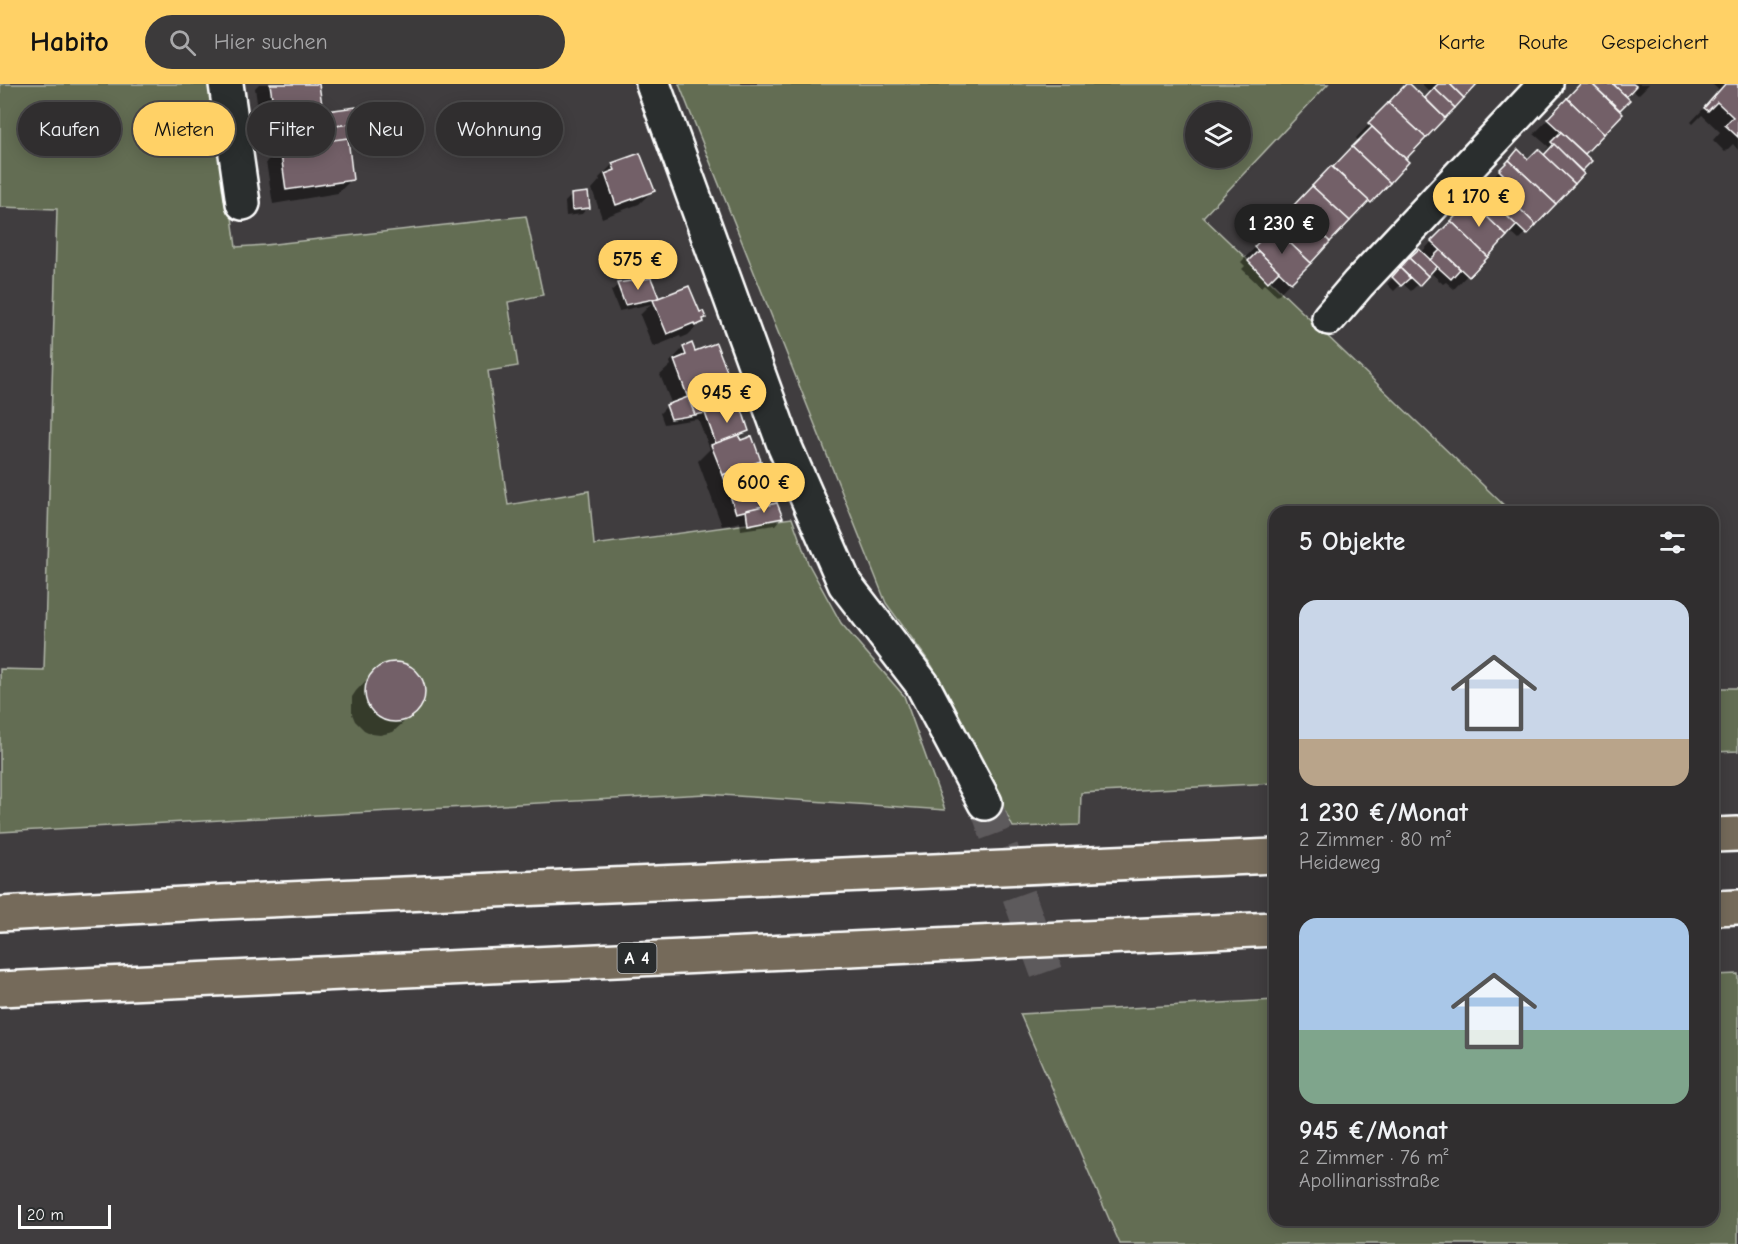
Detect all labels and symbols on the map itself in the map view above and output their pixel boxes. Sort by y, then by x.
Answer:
pin: 1 170 € [1424,177,1534,228]
pin: 1 230 € [1227,204,1337,255]
pin: 575 € [596,240,680,291]
pin: 945 € [685,373,769,424]
pin: 600 € [722,463,806,514]
road number: A 4 [618,943,656,973]
scale bar [18,1202,111,1230]

